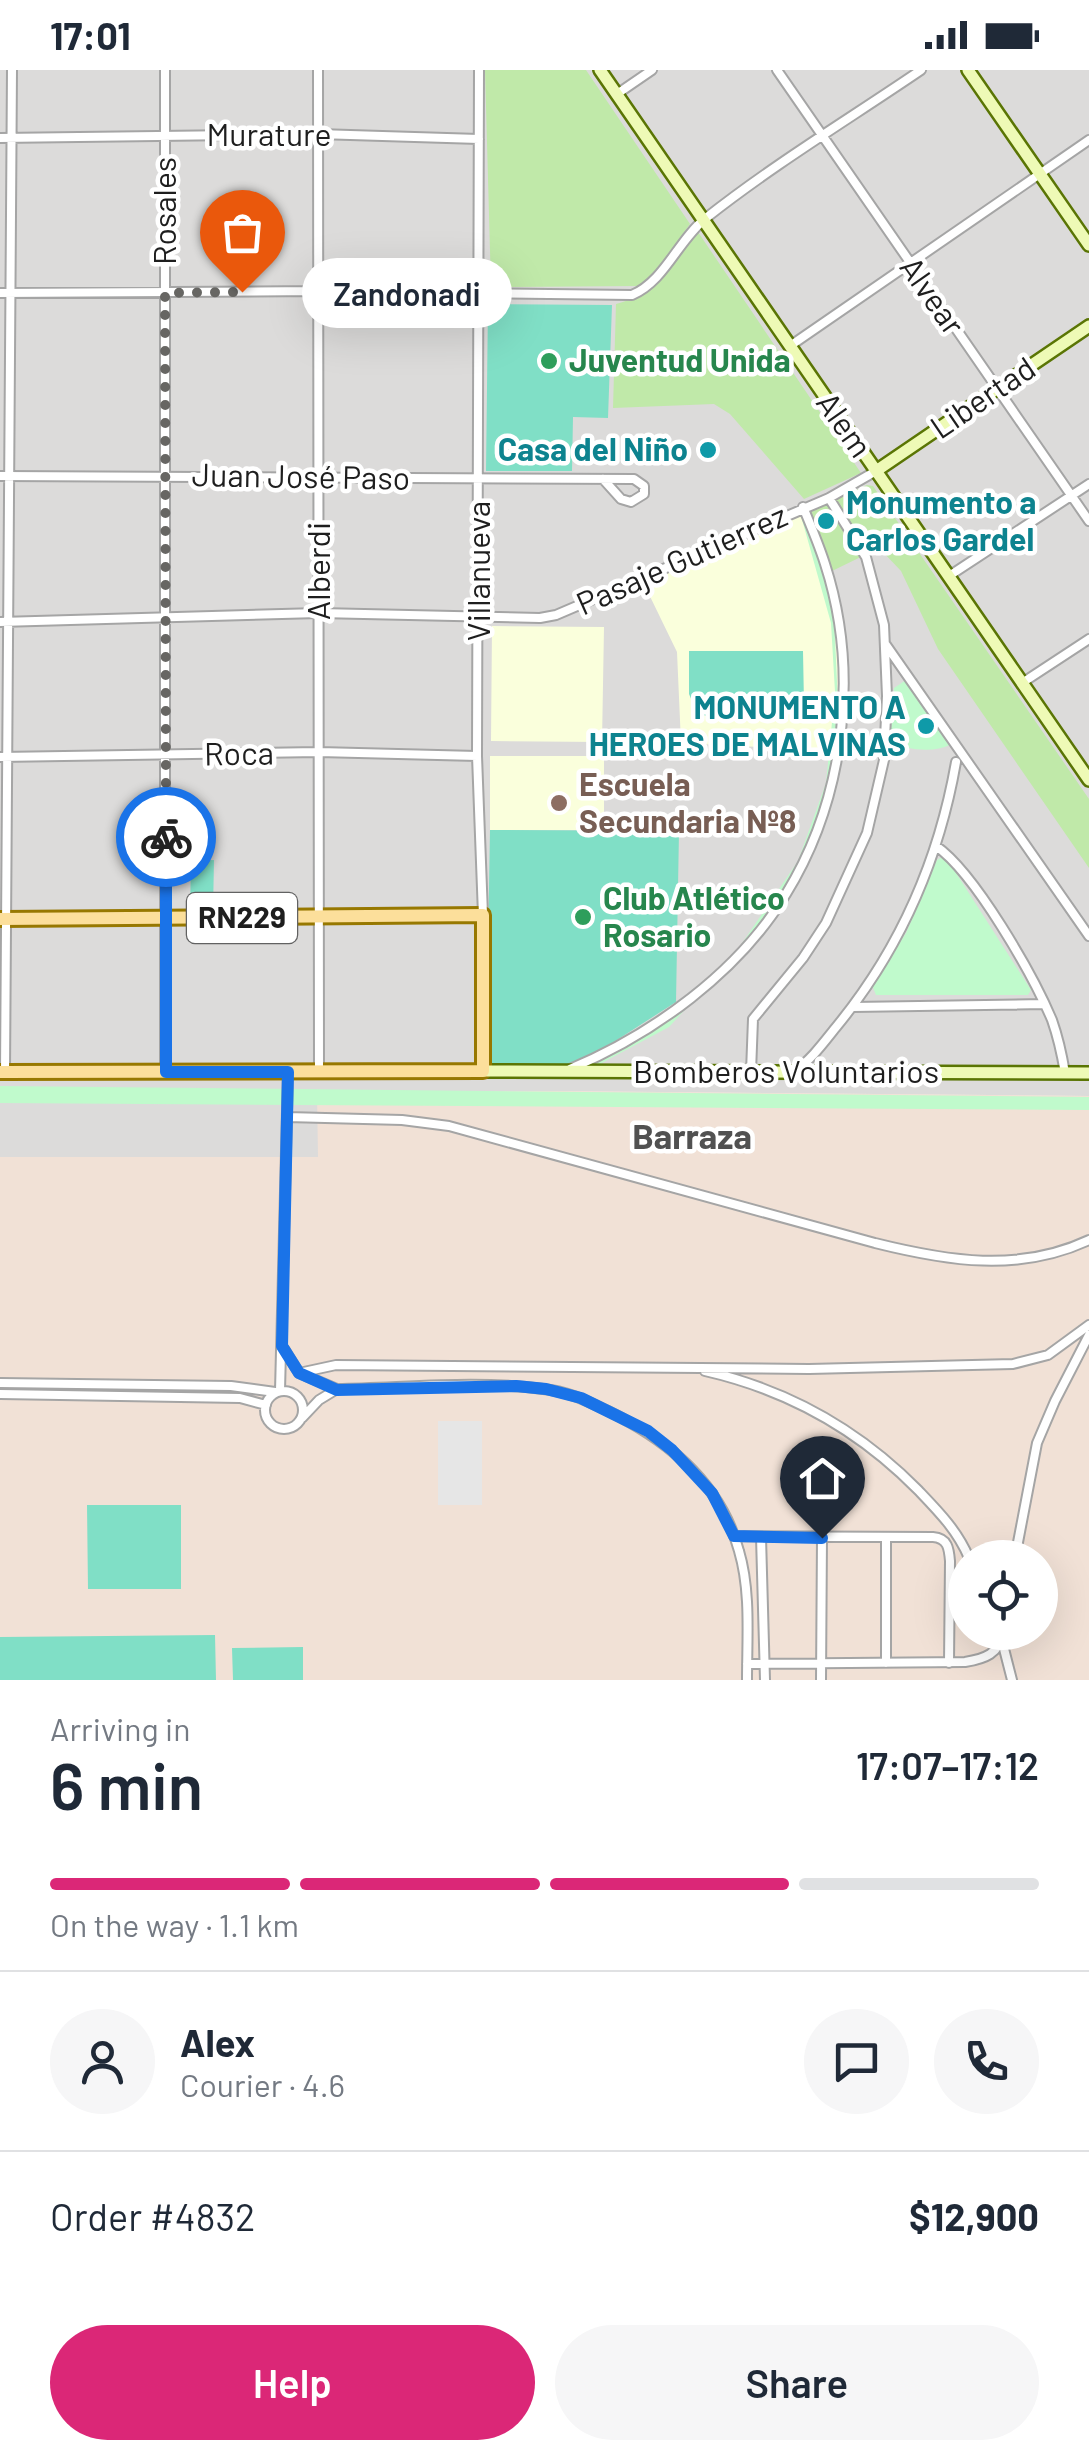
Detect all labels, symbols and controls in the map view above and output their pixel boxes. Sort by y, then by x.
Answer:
text: 17:01 [50,12,131,58]
street label: Murature [206,114,332,152]
street label: Rosales [144,157,182,265]
pin [200,190,285,293]
icon: bag [215,205,270,260]
street label: Alvear [893,249,974,341]
callout: Zandonadi [302,257,512,327]
text: Zandonadi [333,274,481,312]
place label: Juventud Unida [569,340,791,378]
street label: Libertad [922,348,1042,445]
marker: Juventud Unida [538,350,560,372]
street label: Alem [810,384,881,464]
place label: Casa del Niño [498,429,688,467]
marker: Casa del Niño [697,439,719,461]
street label: Juan José Paso [192,454,411,496]
place label: Monumento a Carlos Gardel [846,482,1036,557]
street label: Pasaje Gutierrez [570,495,792,622]
street label: Villanueva [458,501,496,641]
marker: Monumento a Carlos Gardel [815,510,837,532]
street label: Alberdi [298,522,336,620]
place label: MONUMENTO A HEROES DE MALVINAS [589,687,906,762]
marker: MONUMENTO A HEROES DE MALVINAS [915,715,937,737]
street label: Roca [204,732,274,772]
place label: Escuela Secundaria Nº8 [579,764,796,839]
courier [116,787,216,887]
marker: Escuela Secundaria Nº8 [548,792,570,814]
icon: bike [139,810,194,865]
place label: Club Atlético Rosario [603,878,785,953]
road number: RN229 [187,893,297,943]
marker: Club Atlético Rosario [572,906,594,928]
street label: Bomberos Voluntarios [633,1051,939,1089]
district label: Barraza [632,1114,752,1156]
pin [780,1436,865,1539]
icon: home [795,1451,850,1506]
map controls [948,1540,1058,1650]
button: locate [948,1540,1058,1650]
text: Arriving in [50,1709,190,1747]
text: 17:07–17:12 [856,1742,1039,1788]
text: 6 min [50,1745,203,1823]
text: On the way · 1.1 km [50,1905,299,1943]
button: person [50,2009,155,2114]
button: chat [804,2009,909,2114]
button: phone [934,2009,1039,2114]
text: Alex [180,2019,255,2065]
text: Courier · 4.6 [180,2065,345,2103]
text: Order #4832 [50,2193,255,2239]
text: $12,900 [909,2193,1039,2239]
button: Help [50,2325,535,2440]
button: Share [555,2325,1039,2440]

